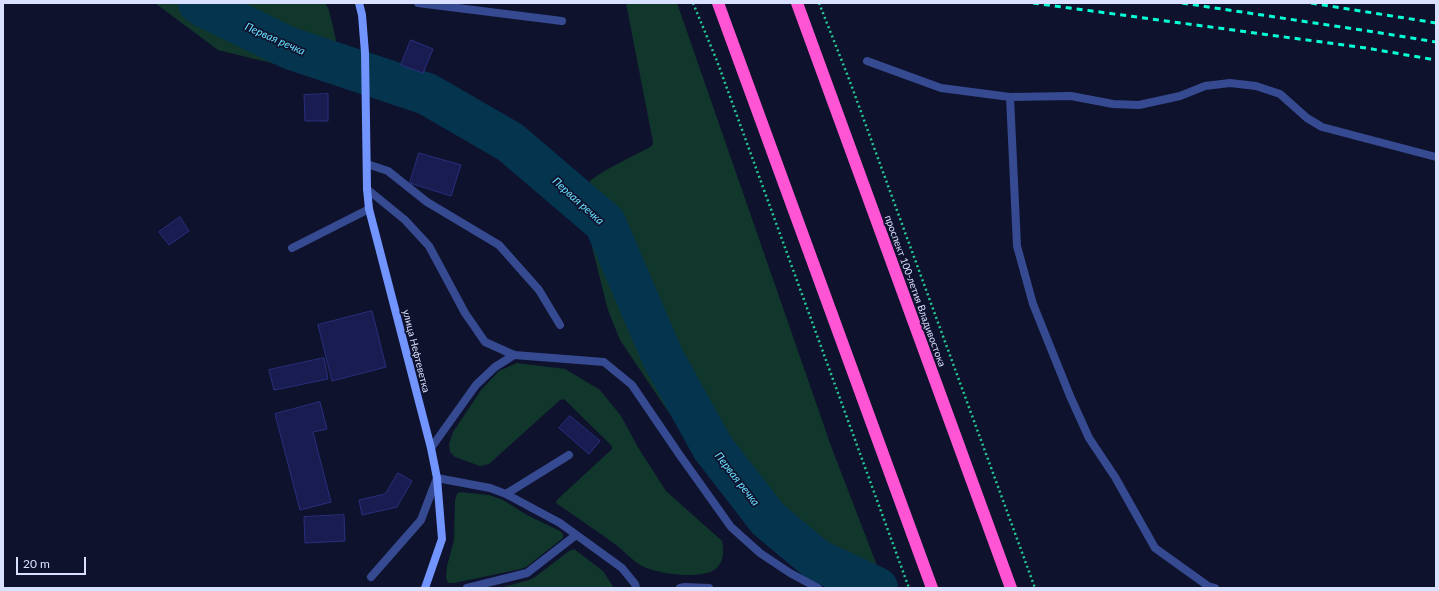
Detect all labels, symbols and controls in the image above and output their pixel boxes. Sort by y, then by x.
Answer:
water label: Первая речка [243,20,307,58]
water label: Первая речка [550,175,606,227]
street label: проспект 100-летия Владивостока [882,214,948,368]
street label: улица Нефтеветка [400,308,432,394]
water label: Первая речка [712,450,762,508]
scale bar [18,549,88,575]
text: 20 m [23,556,50,571]

